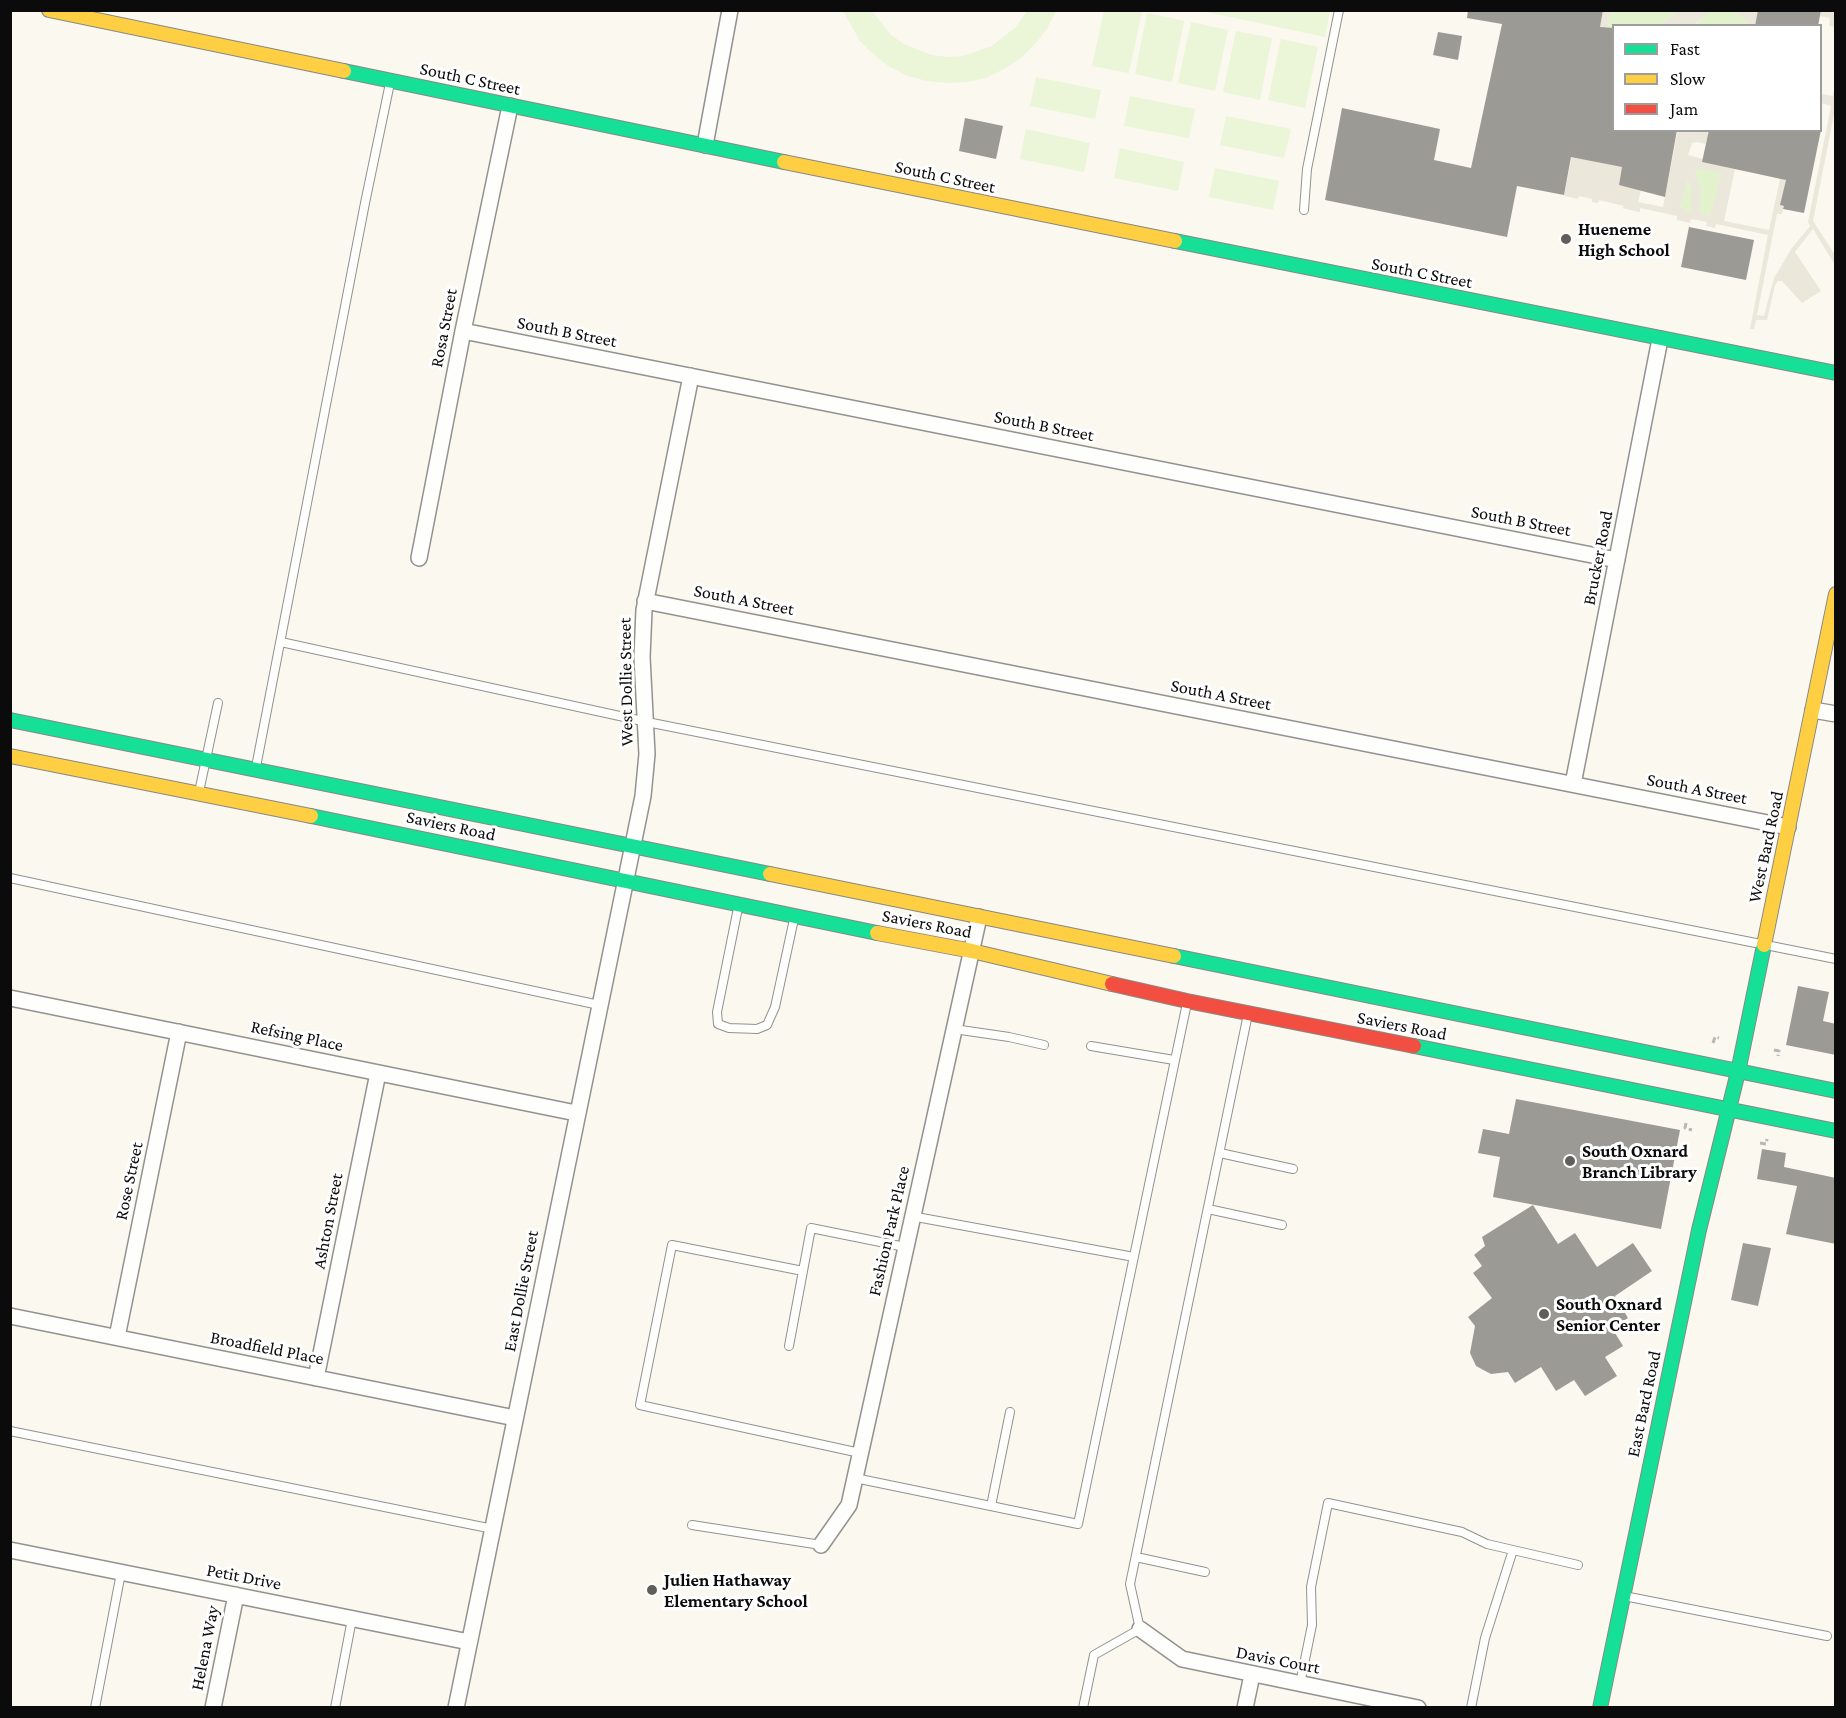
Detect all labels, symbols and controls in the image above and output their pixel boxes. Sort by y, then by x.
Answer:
legend [1612,24,1822,132]
text: Fast [1670,39,1700,59]
street label: South C Street [418,58,522,100]
text: Slow [1670,69,1705,89]
text: Jam [1670,99,1698,119]
street label: South C Street [893,156,997,198]
place label: Hueneme High School [1578,218,1670,260]
marker: Hueneme High School [1559,232,1573,246]
street label: South C Street [1370,253,1474,293]
street label: Rosa Street [426,287,462,369]
street label: South B Street [515,312,619,352]
street label: South B Street [992,406,1096,446]
street label: South B Street [1469,501,1573,541]
street label: Brucker Road [1578,509,1618,607]
street label: South A Street [692,580,796,620]
street label: West Dollie Street [614,618,638,746]
street label: South A Street [1169,675,1273,715]
street label: South A Street [1645,769,1749,809]
street label: West Bard Road [1744,789,1788,905]
street label: Saviers Road [404,806,498,846]
street label: Saviers Road [880,905,974,943]
street label: Saviers Road [1355,1007,1449,1045]
street label: Refsing Place [249,1016,345,1056]
street label: Rose Street [110,1140,148,1222]
place label: South Oxnard Branch Library [1582,1140,1697,1182]
marker: South Oxnard Branch Library [1563,1154,1577,1168]
street label: Fashion Park Place [864,1164,914,1298]
street label: Ashton Street [308,1171,348,1271]
street label: East Dollie Street [499,1229,543,1353]
place label: South Oxnard Senior Center [1556,1293,1662,1336]
marker: South Oxnard Senior Center [1537,1307,1551,1321]
street label: Broadfield Place [208,1326,326,1370]
street label: East Bard Road [1622,1349,1666,1459]
street label: Petit Drive [205,1559,283,1595]
place label: Julien Hathaway Elementary School [664,1569,808,1612]
marker: Julien Hathaway Elementary School [645,1583,659,1597]
street label: Helena Way [186,1604,224,1692]
street label: Davis Court [1234,1641,1322,1679]

